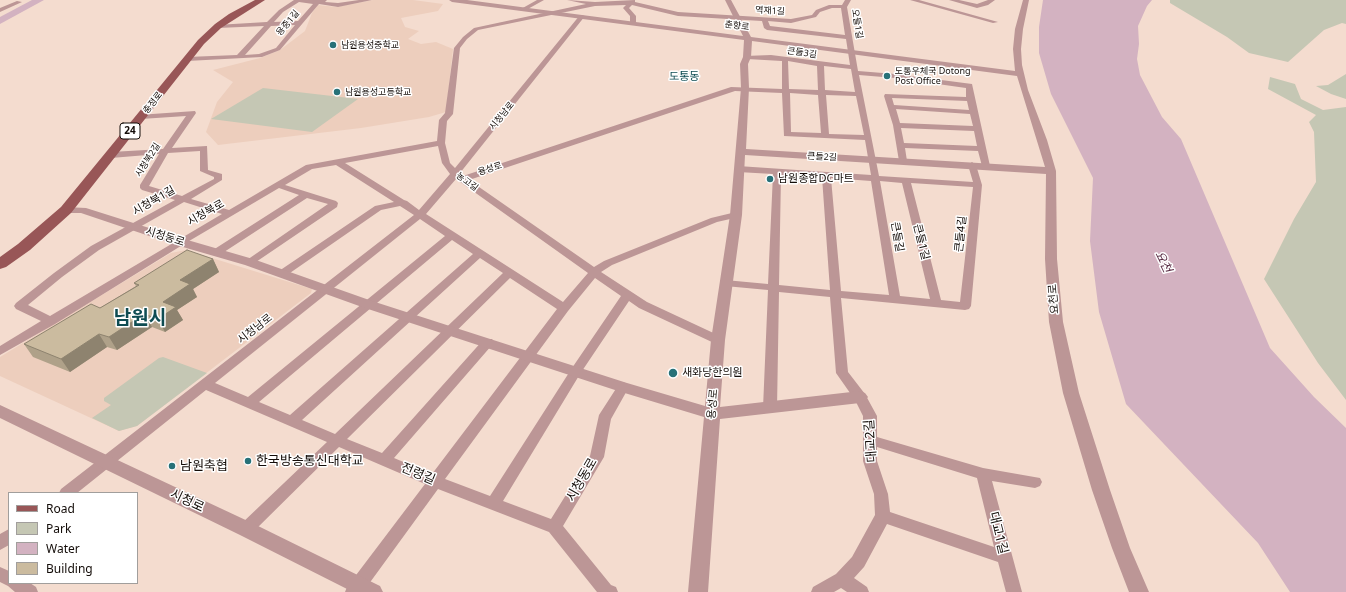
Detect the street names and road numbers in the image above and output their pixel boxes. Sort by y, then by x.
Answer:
street label: 역재1길 [755,5,785,17]
street label: 용중1길 [274,8,302,38]
street label: 오들1길 [849,8,865,40]
street label: 춘향로 [724,19,750,33]
street label: 큰들3길 [786,46,818,60]
street label: 충정로 [141,90,165,116]
street label: 시청남로 [487,100,517,132]
road number: 24 [120,123,140,139]
street label: 시청북2길 [133,141,163,179]
street label: 큰들2길 [807,151,837,163]
street label: 용성로 [477,160,503,178]
street label: 농고길 [454,170,480,194]
street label: 시청북1길 [130,184,178,218]
street label: 시청북로 [185,197,227,229]
street label: 큰들4길 [953,215,969,253]
street label: 큰들길 [888,221,906,253]
street label: 큰들1길 [910,223,932,261]
street label: 시청동로 [144,225,186,249]
street label: 요천로 [1046,283,1062,315]
street label: 시청남로 [235,311,275,347]
street label: 용성로 [705,388,721,420]
street label: 대교2길 [862,419,880,463]
street label: 시청동로 [563,455,601,505]
street label: 전령길 [398,460,438,488]
street label: 시청로 [167,486,207,516]
street label: 대교1길 [985,510,1011,556]

